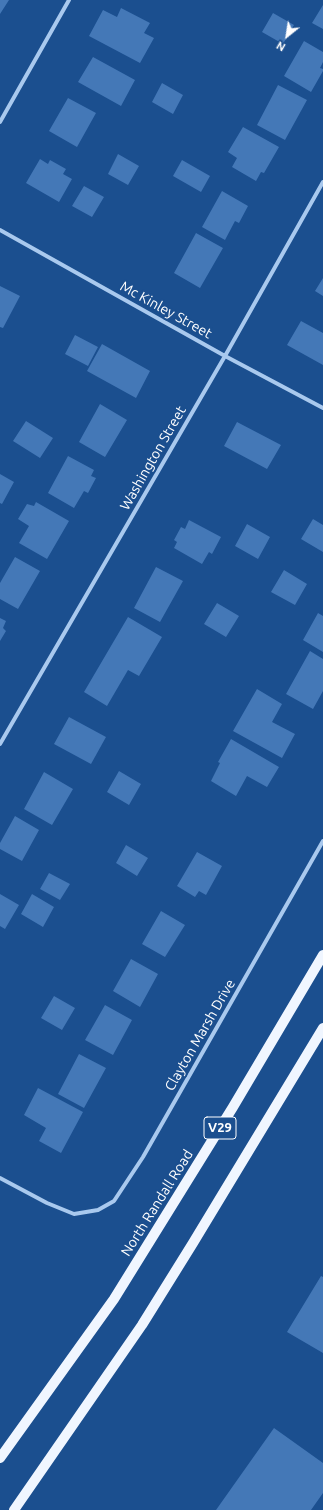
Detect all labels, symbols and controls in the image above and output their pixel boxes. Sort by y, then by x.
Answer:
north arrow [267,16,307,56]
text: N [274,39,288,54]
street label: Mc Kinley Street [117,278,215,342]
street label: Washington Street [116,403,190,513]
street label: Clayton Marsh Drive [161,976,239,1094]
road number: V29 [204,1117,236,1139]
street label: North Randall Road [117,1147,197,1259]

